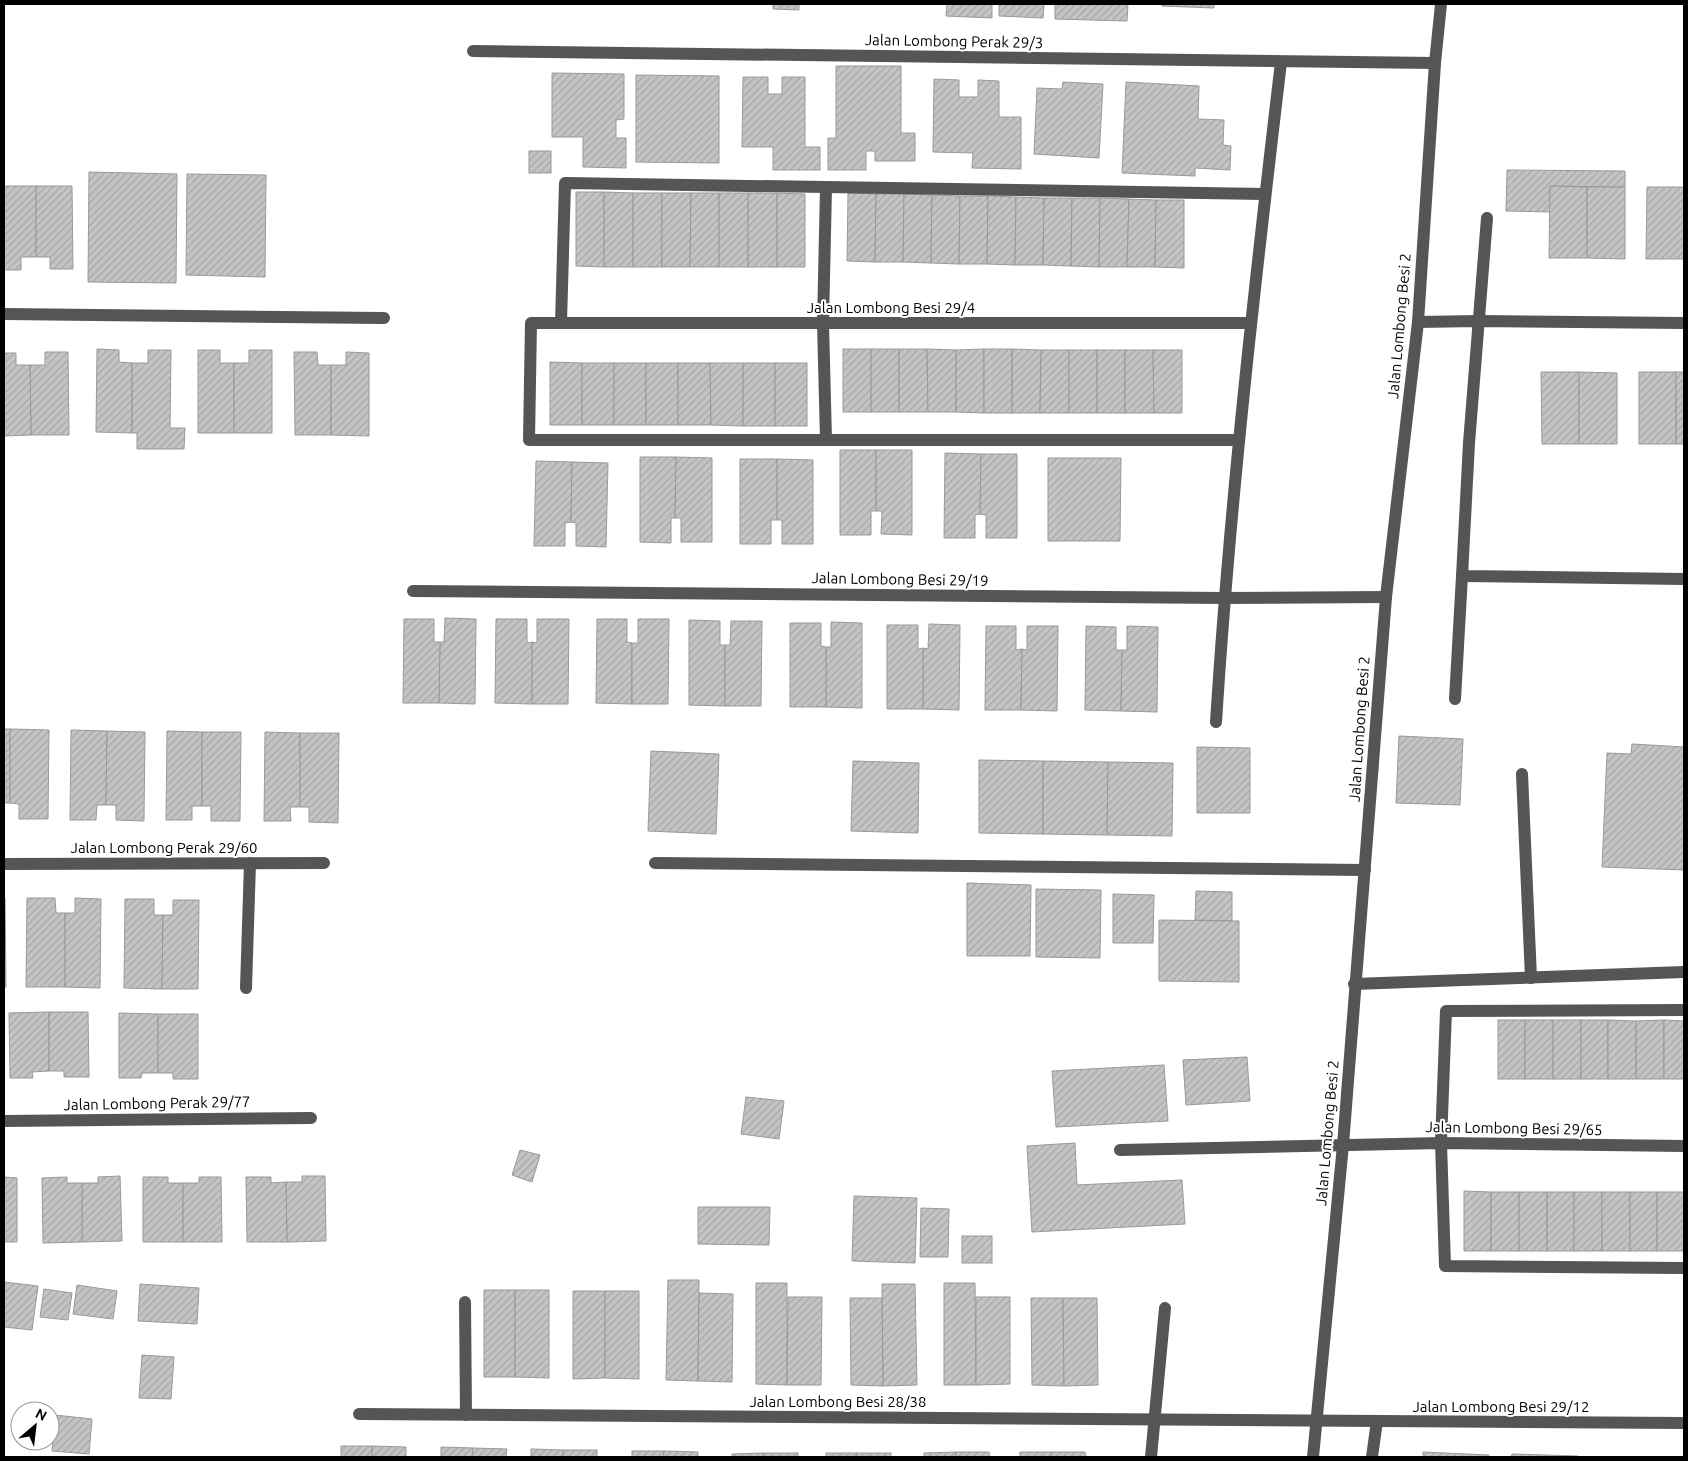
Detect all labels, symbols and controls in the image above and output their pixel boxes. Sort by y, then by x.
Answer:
street label: Jalan Lombong Perak 29/3 [865,31,1043,51]
street label: Jalan Lombong Besi 2 [1384,252,1414,400]
street label: Jalan Lombong Besi 29/4 [807,299,975,316]
street label: Jalan Lombong Besi 29/19 [811,569,989,589]
street label: Jalan Lombong Besi 2 [1345,656,1373,802]
street label: Jalan Lombong Perak 29/60 [71,839,258,856]
street label: Jalan Lombong Besi 2 [1312,1059,1342,1207]
street label: Jalan Lombong Perak 29/77 [63,1093,251,1113]
street label: Jalan Lombong Besi 29/65 [1425,1118,1603,1138]
street label: Jalan Lombong Besi 28/38 [749,1393,927,1410]
street label: Jalan Lombong Besi 29/12 [1412,1398,1590,1415]
north arrow [10,1401,60,1451]
text: N [33,1405,49,1424]

